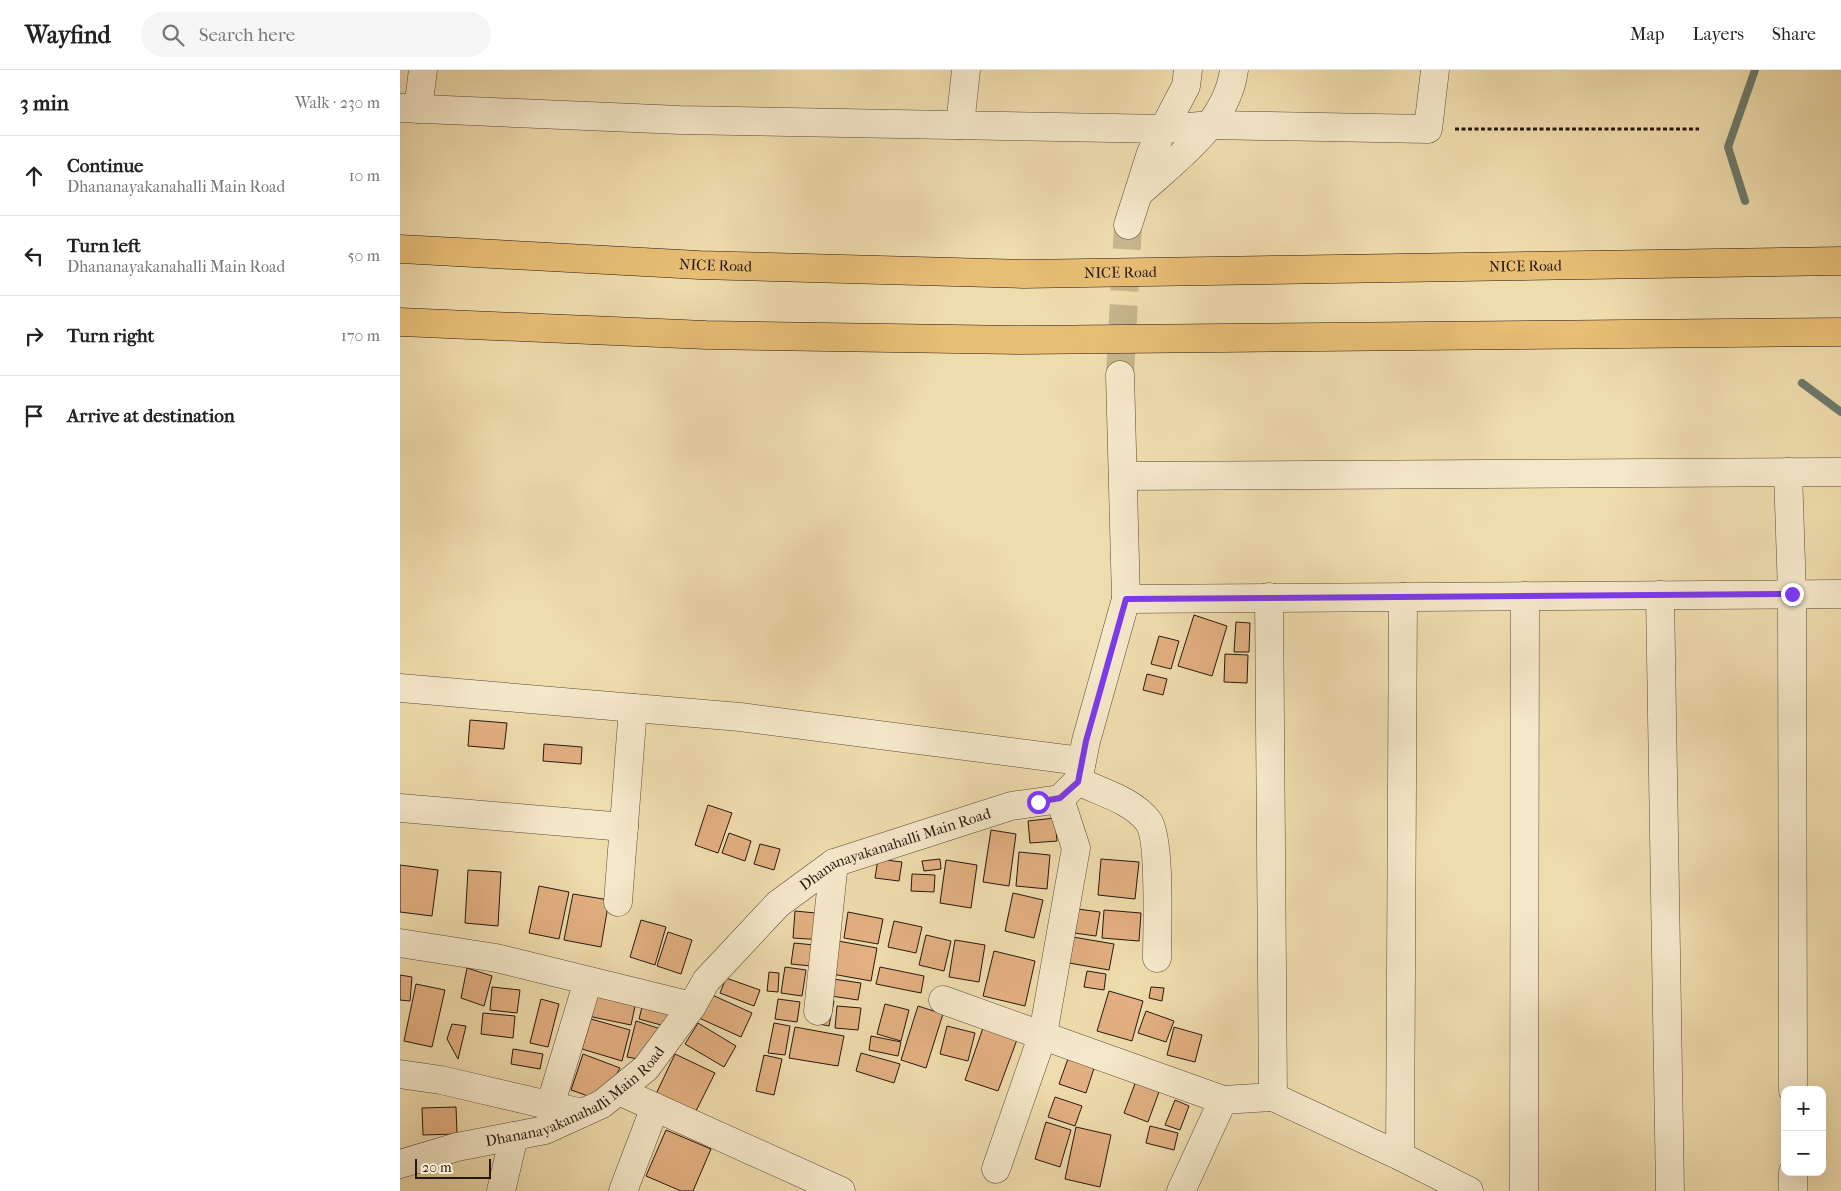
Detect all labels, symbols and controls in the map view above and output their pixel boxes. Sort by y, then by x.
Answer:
search box [141,12,491,57]
text: Wayfind [25,21,111,49]
icon: search [159,21,187,49]
text: Search here [199,24,295,46]
text: Map [1630,24,1664,45]
text: Layers [1692,24,1744,45]
text: Share [1772,24,1816,45]
text: 3 min [20,91,69,115]
text: Walk · 230 m [295,93,380,112]
text: Continue [67,155,143,177]
icon: ahead [20,162,48,190]
text: 10 m [349,166,380,185]
text: Dhananayakanahalli Main Road [67,177,285,196]
text: Turn left [67,235,141,257]
icon: left [20,242,48,270]
text: 50 m [348,246,380,265]
street label: NICE Road [679,255,753,275]
street label: NICE Road [1489,256,1563,276]
text: Dhananayakanahalli Main Road [67,257,285,276]
street label: NICE Road [1084,263,1158,282]
icon: right [20,322,48,350]
text: Turn right [67,325,154,347]
text: 170 m [341,326,380,345]
icon: arrive [20,402,48,430]
text: Arrive at destination [67,405,235,427]
route end [1781,583,1804,606]
route start [1027,791,1050,814]
street label: Dhananayakanahalli Main Road [796,804,994,894]
street label: Dhananayakanahalli Main Road [484,1042,668,1150]
map controls [1781,1086,1826,1176]
button: + [1781,1086,1826,1131]
button: − [1781,1131,1826,1176]
scale bar [415,1156,491,1179]
text: 20 m [422,1159,452,1176]

